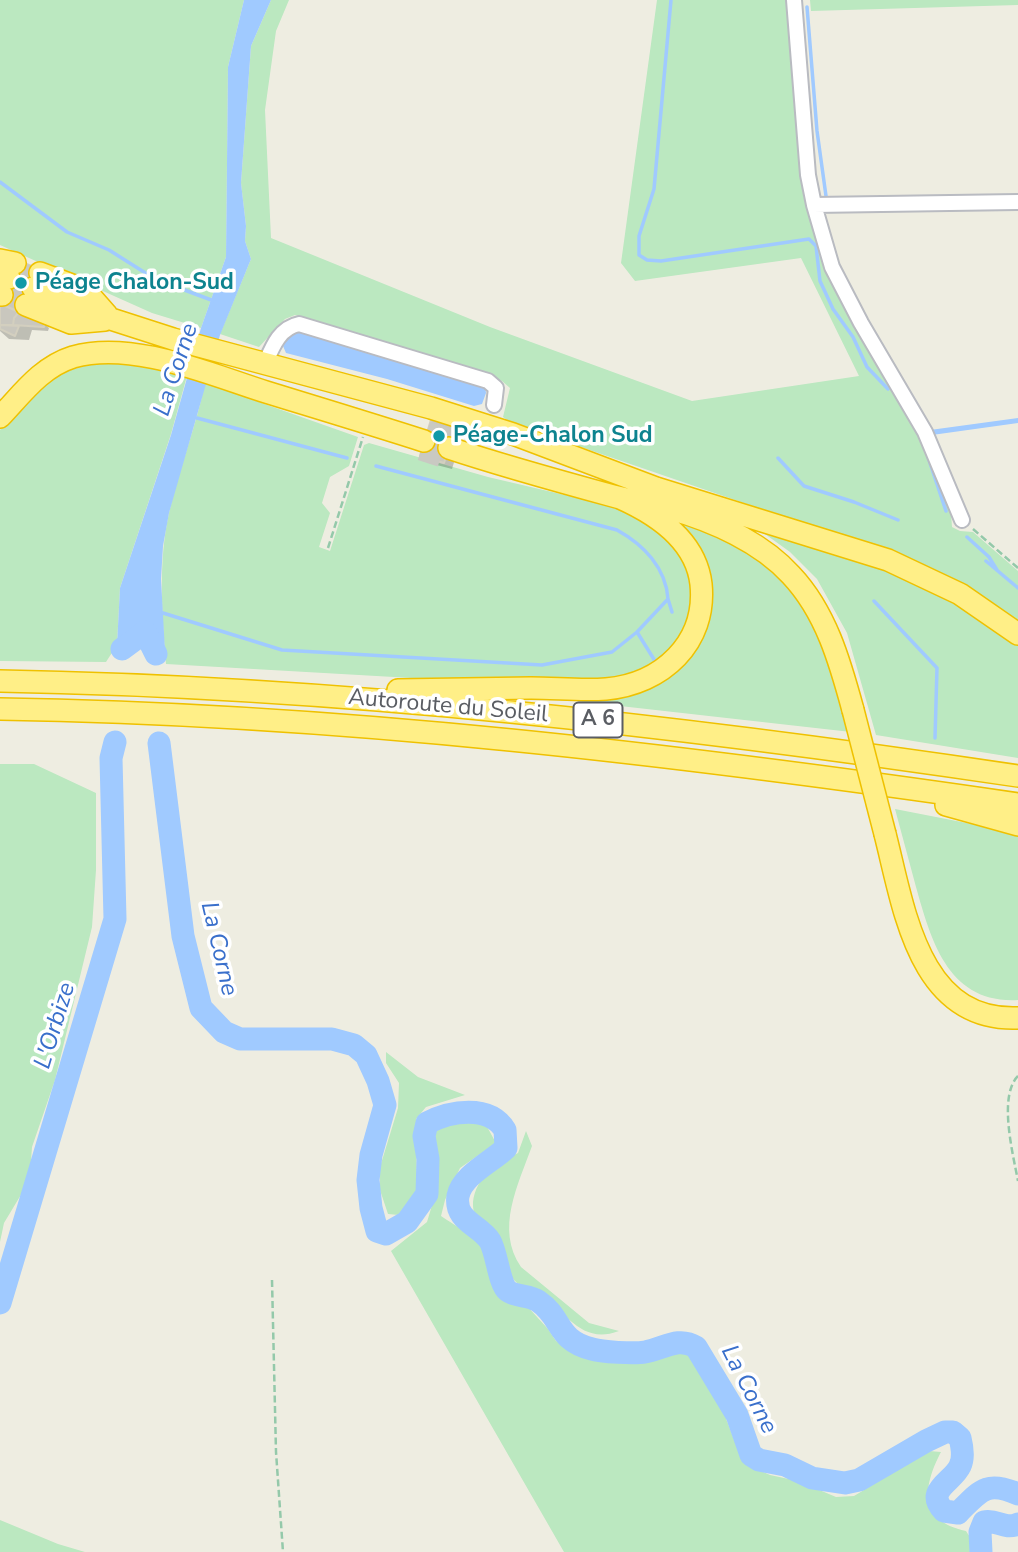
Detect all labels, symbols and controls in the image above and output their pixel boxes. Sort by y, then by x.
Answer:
place label: Péage Chalon-Sud [35,269,234,297]
marker: Péage Chalon-Sud [13,275,29,291]
water label: La Corne [149,320,205,420]
place label: Péage-Chalon Sud [453,422,653,450]
marker: Péage-Chalon Sud [431,428,447,444]
street label: Autoroute du Soleil [347,685,549,729]
road number: A 6 [574,702,622,738]
water label: La Corne [193,899,243,999]
water label: L'Orbize [29,979,83,1073]
water label: La Corne [713,1341,783,1439]

